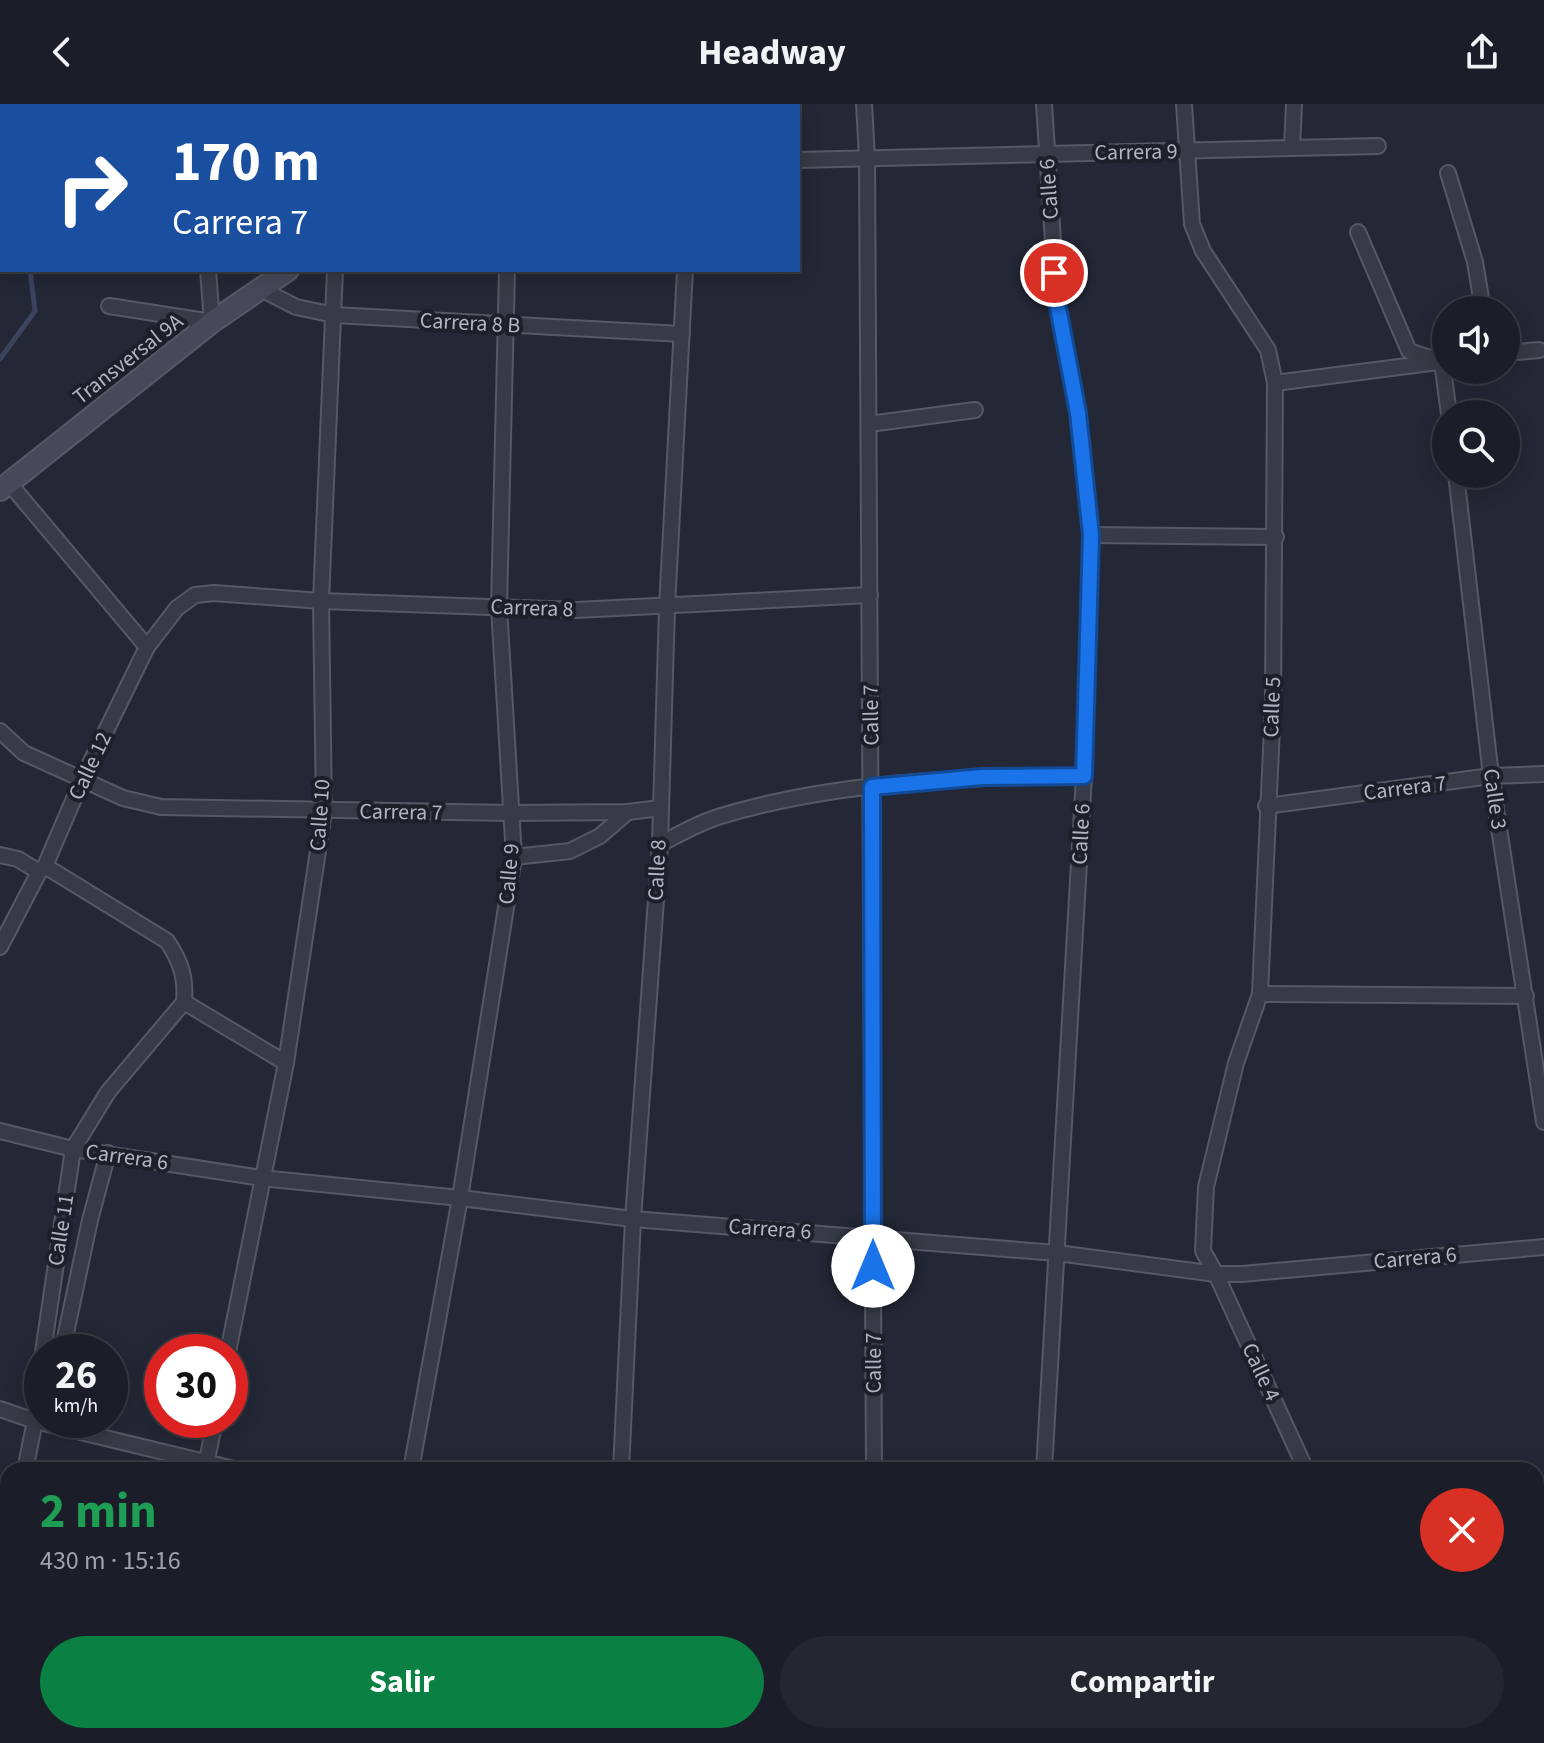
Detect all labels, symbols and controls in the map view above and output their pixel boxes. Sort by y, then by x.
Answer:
text: Headway [698,27,846,78]
icon: back [40,30,84,74]
icon: share [1460,30,1504,74]
text: 170 m [172,123,320,202]
street label: Carrera 9 [1094,135,1178,169]
icon: right [40,136,144,240]
street label: Calle 6 [1031,157,1067,221]
text: Carrera 7 [172,197,308,248]
pin [1020,239,1088,307]
icon: arrive [1032,251,1076,295]
map controls [1432,296,1520,488]
button: sound [1432,296,1520,384]
street label: Carrera 8 B [419,304,521,342]
street label: Transversal 9A [66,306,190,412]
button: search [1432,400,1520,488]
street label: Carrera 8 [490,591,574,625]
street label: Calle 5 [1255,676,1289,738]
street label: Calle 7 [854,684,888,746]
street label: Calle 12 [60,727,120,805]
street label: Carrera 7 [1362,767,1448,809]
street label: Calle 3 [1475,767,1515,831]
street label: Calle 10 [302,778,338,852]
street label: Carrera 7 [359,795,443,829]
street label: Calle 6 [1063,803,1099,865]
street label: Calle 8 [639,839,675,901]
street label: Calle 9 [490,842,528,906]
street label: Carrera 6 [84,1135,170,1179]
street label: Calle 11 [40,1192,82,1268]
street label: Carrera 6 [727,1210,813,1248]
position arrow [831,1224,915,1308]
street label: Carrera 6 [1372,1238,1458,1278]
street label: Calle 7 [858,1332,890,1394]
speed limit sign: 30 [144,1334,248,1438]
street label: Calle 4 [1234,1338,1288,1407]
text: 26 [55,1347,97,1404]
text: km/h [54,1392,98,1420]
text: 2 min [40,1478,157,1546]
button: close [1420,1488,1504,1572]
text: 430 m · 15:16 [40,1542,181,1579]
button: Salir [40,1636,764,1728]
button: Compartir [780,1636,1504,1728]

